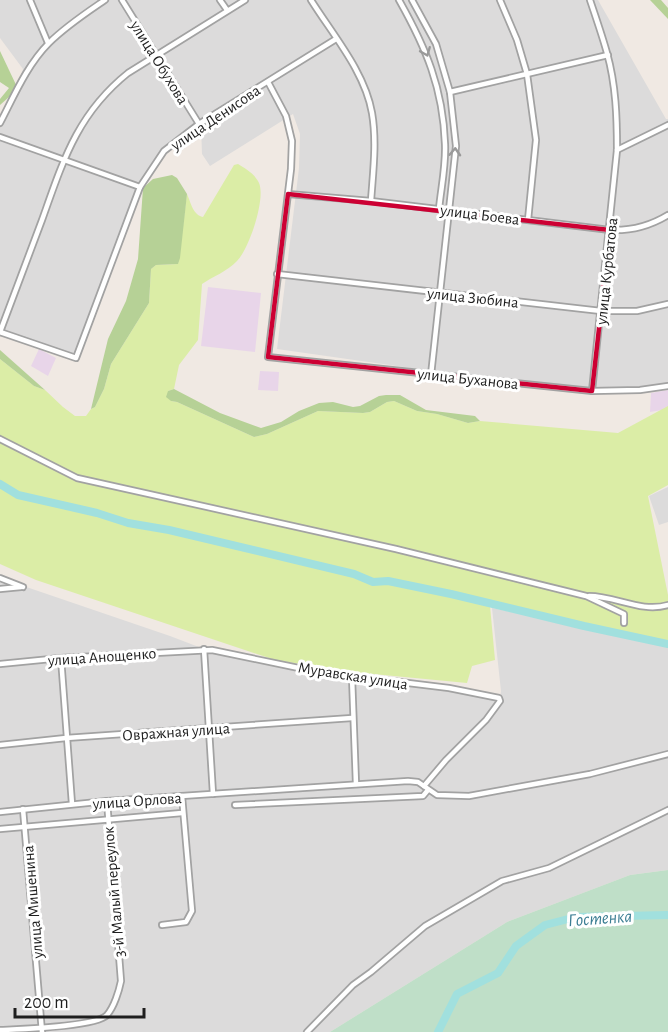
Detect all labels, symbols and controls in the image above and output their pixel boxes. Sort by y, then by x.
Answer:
street label: улица Обухова [126,17,191,108]
one-way arrow [419,46,431,57]
street label: улица Денисова [167,82,264,155]
one-way arrow [449,148,462,157]
street label: улица Боева [438,202,520,229]
street label: улица Курбатова [593,217,622,327]
street label: улица Зюбина [425,285,519,312]
street label: улица Буханова [415,366,519,393]
street label: улица Анощенко [46,645,157,670]
street label: Муравская улица [297,659,409,694]
street label: Овражная улица [122,720,231,745]
street label: улица Орлова [91,790,182,813]
street label: 3-й Малый переулок [100,825,129,958]
street label: улица Мишенина [20,845,47,960]
water label: Гостенка [567,908,633,930]
scale bar [15,981,144,1019]
text: 200 m [24,994,69,1012]

